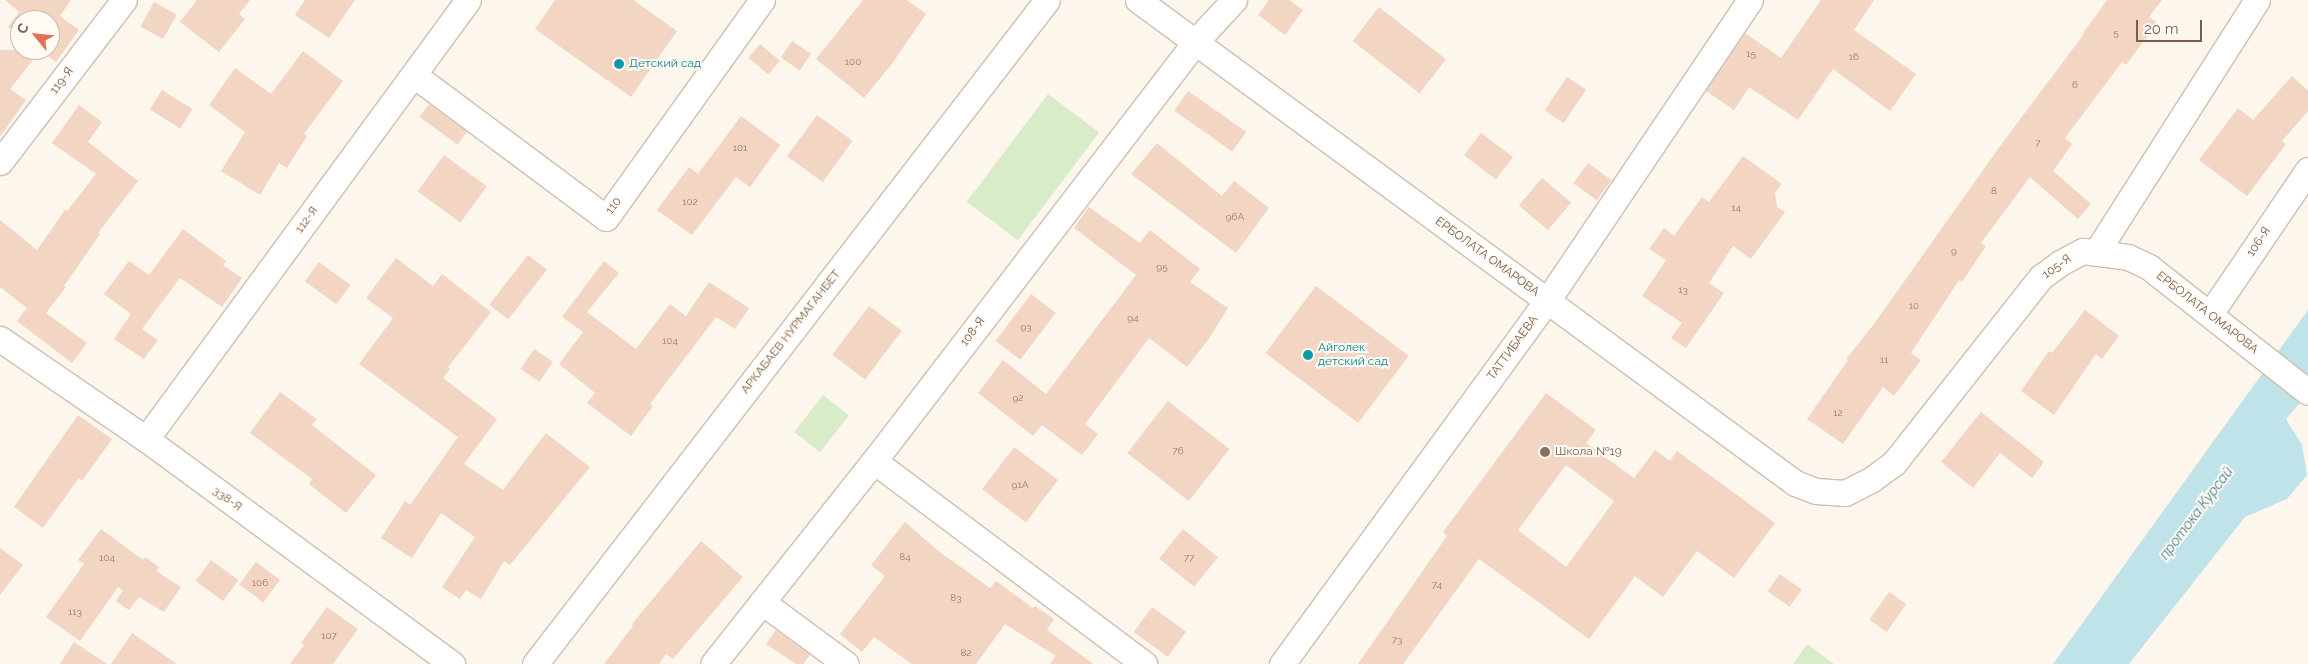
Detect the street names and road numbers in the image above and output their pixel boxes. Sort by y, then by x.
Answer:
street label: 119-Я [47,65,77,97]
street label: 110 [603,195,625,217]
street label: 112-Я [293,204,321,236]
street label: ЕРБОЛАТА ОМАРОВА [1432,214,1542,300]
street label: 106-Я [2244,225,2274,259]
street label: 105-Я [2040,252,2074,282]
street label: АРКАБАЕВ НУРМАГАНБЕТ [738,267,844,397]
street label: ЕРБОЛАТА ОМАРОВА [2153,269,2261,357]
street label: ТАТТИБАЕВА [1485,313,1541,383]
street label: 108-Я [958,315,988,349]
street label: 338-Я [210,484,244,514]

